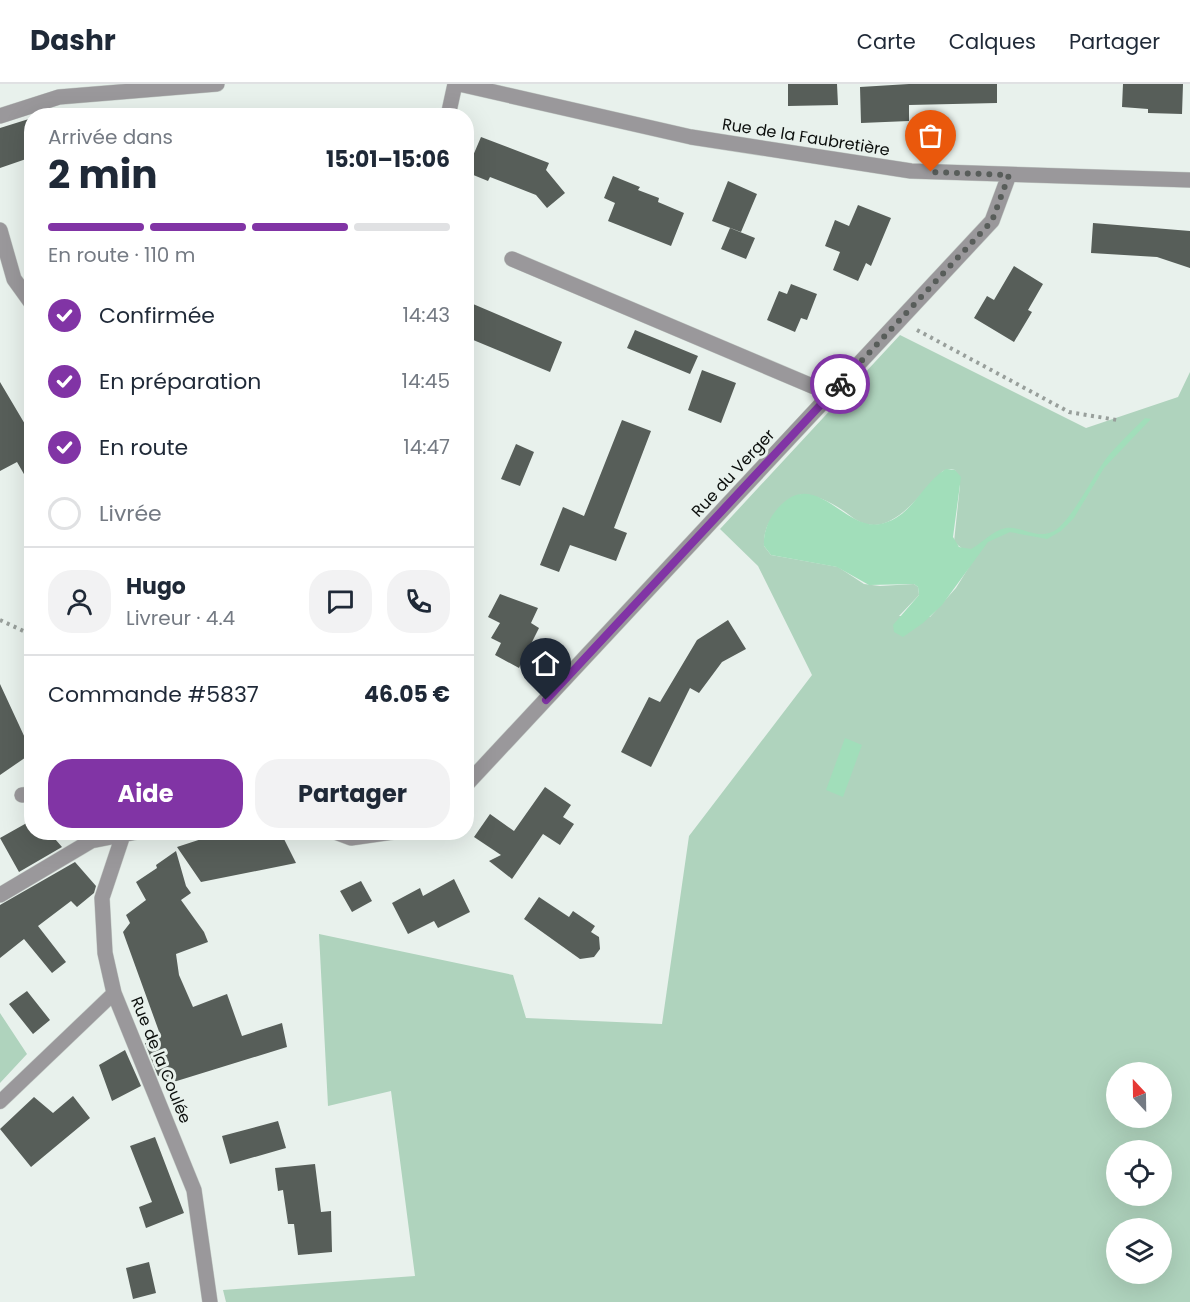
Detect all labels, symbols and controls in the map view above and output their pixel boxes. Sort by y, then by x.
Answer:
text: Dashr [30,21,116,60]
text: Carte [857,27,916,56]
text: Calques [949,27,1036,56]
text: Partager [1069,27,1160,56]
pin [905,110,956,172]
street label: Rue de la Faubretière [720,112,892,162]
icon: bag [914,119,947,152]
text: Arrivée dans [48,123,173,151]
text: 15:01–15:06 [326,144,450,175]
text: 2 min [48,147,158,202]
text: En route · 110 m [48,241,195,269]
icon: check [48,299,81,332]
text: Confirmée [99,300,215,331]
text: 14:43 [402,301,450,329]
courier [810,354,870,414]
icon: check [48,365,81,398]
text: En préparation [99,366,261,397]
text: 14:45 [402,367,450,395]
icon: bike [824,368,857,401]
street label: Rue du Verger [686,424,780,522]
icon: check [48,431,81,464]
text: En route [99,432,188,463]
text: 14:47 [403,433,450,461]
text: Livrée [99,498,162,529]
button: person [48,570,111,633]
button: chat [309,570,372,633]
button: phone [387,570,450,633]
text: Hugo [126,571,186,602]
text: Livreur · 4.4 [126,604,235,632]
pin [520,638,571,700]
icon: home [529,647,562,680]
text: Commande #5837 [48,679,259,710]
text: 46.05 € [364,679,450,710]
button: Aide [48,759,243,828]
button: Partager [255,759,450,828]
street label: Rue de la Coulée [125,993,197,1127]
north arrow [1106,1062,1172,1128]
map controls [1106,1062,1172,1284]
button: locate [1106,1140,1172,1206]
button: layers [1106,1218,1172,1284]

